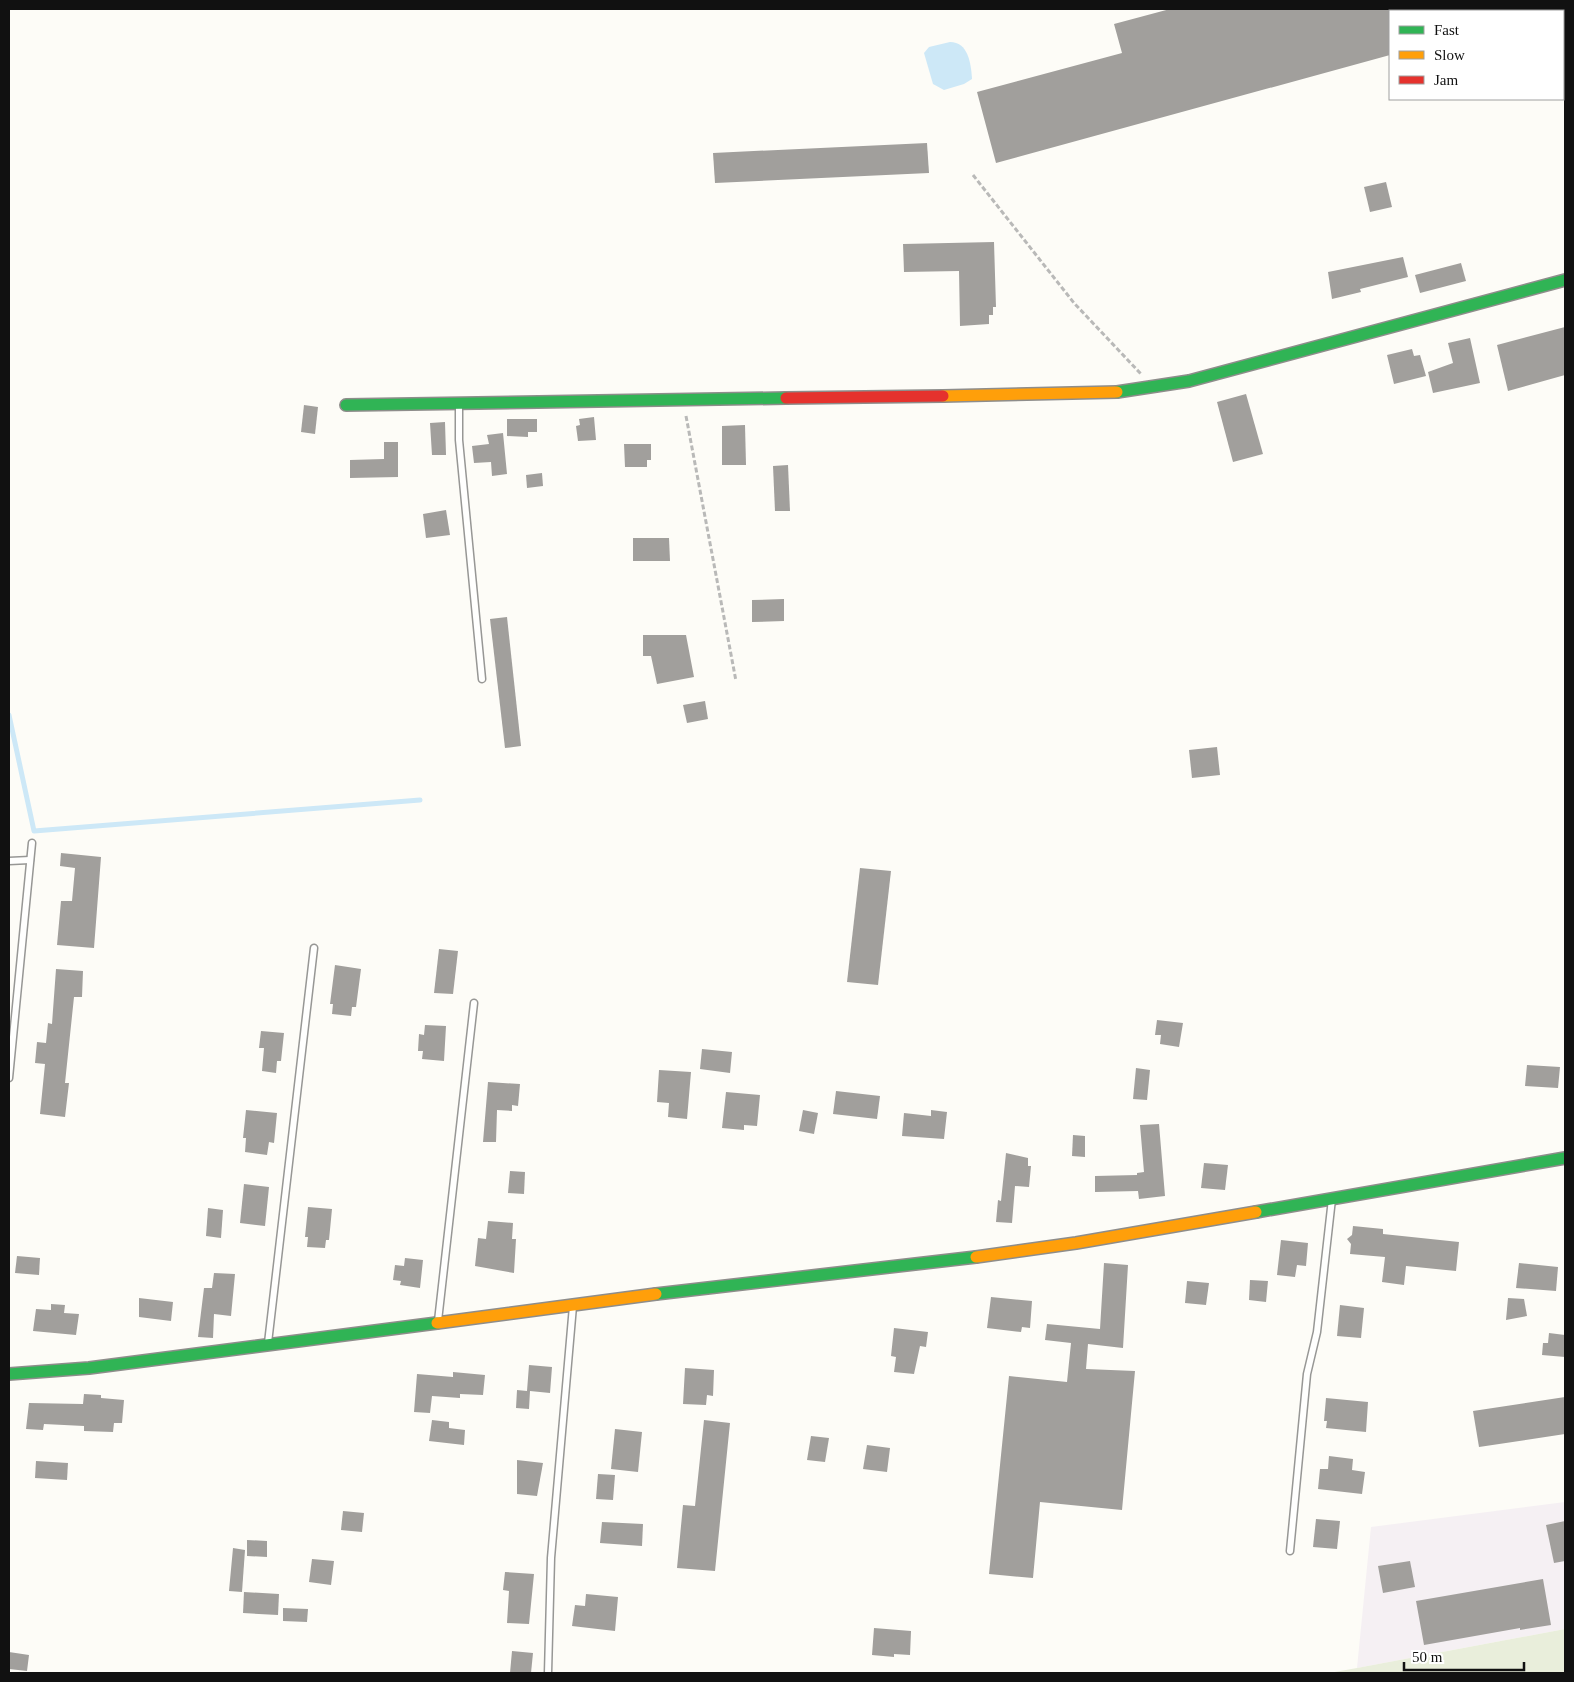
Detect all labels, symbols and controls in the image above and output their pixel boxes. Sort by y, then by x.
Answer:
legend [1389,10,1564,100]
text: Fast [1434,22,1460,38]
text: Slow [1434,47,1465,63]
text: Jam [1434,72,1458,88]
scale bar [1404,1640,1524,1672]
text: 50 m [1412,1649,1443,1665]

